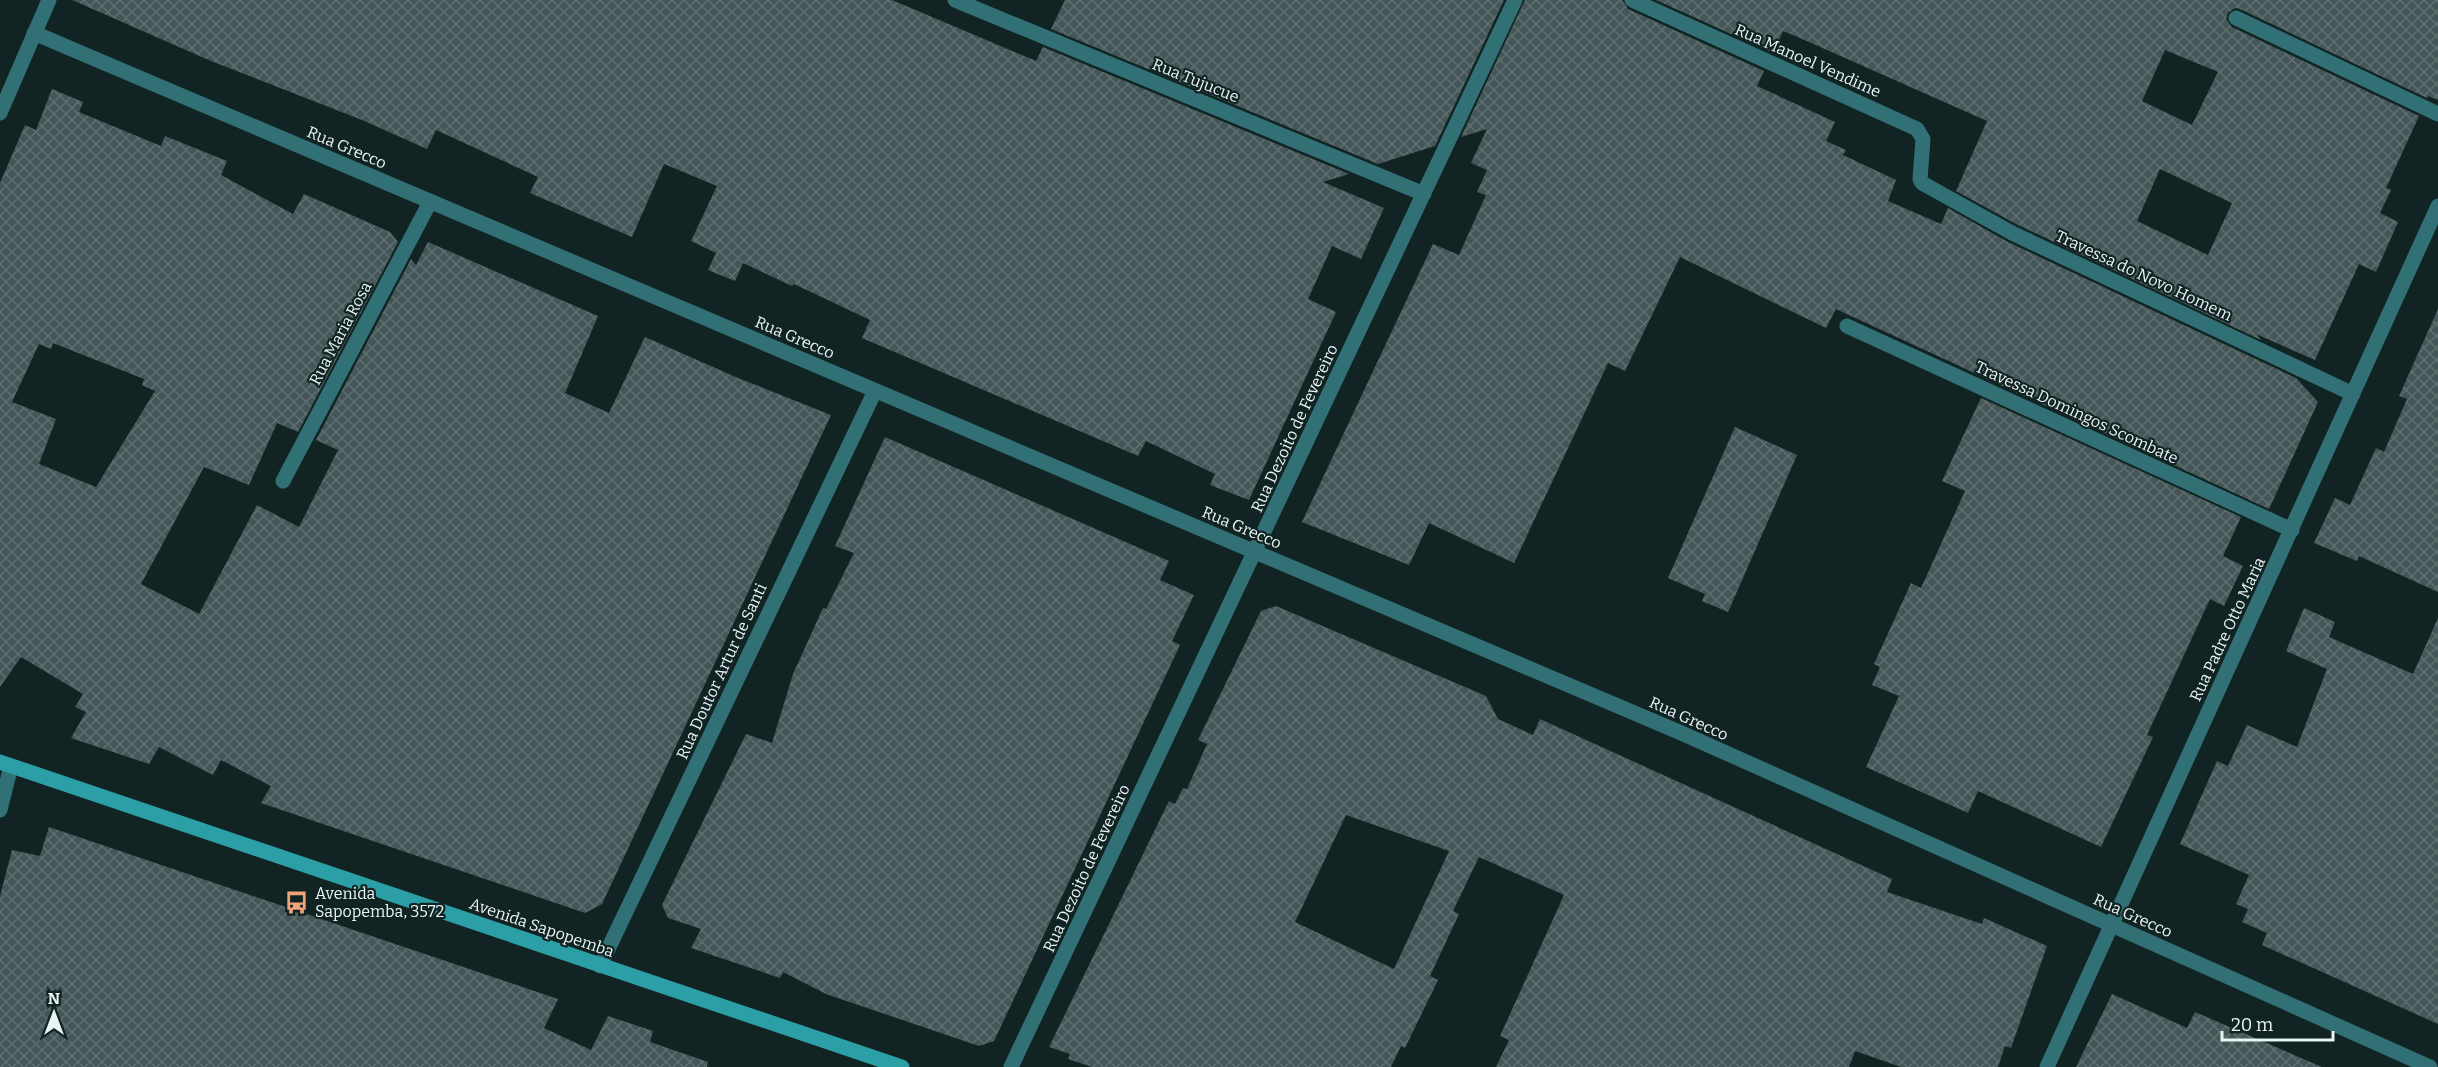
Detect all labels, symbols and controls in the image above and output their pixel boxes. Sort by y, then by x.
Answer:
street label: Rua Manoel Vendime [1732,20,1884,101]
street label: Rua Tujucue [1150,54,1242,106]
street label: Rua Grecco [304,122,389,173]
street label: Travessa do Novo Homem [2052,226,2235,325]
street label: Rua Maria Rosa [305,278,376,388]
street label: Rua Grecco [752,312,837,363]
street label: Rua Dezoito de Fevereiro [1247,341,1342,515]
street label: Travessa Domingos Scombate [1972,357,2181,468]
street label: Rua Grecco [1199,502,1284,553]
street label: Rua Padre Otto Maria [2186,554,2269,704]
street label: Rua Doutor Artur de Santi [672,580,771,762]
street label: Rua Grecco [1646,693,1731,744]
street label: Rua Dezoito de Fevereiro [1039,781,1134,955]
place label: Avenida Sapopemba, 3572 [315,884,444,921]
bus stop icon: Avenida Sapopemba, 3572 [284,889,310,915]
street label: Rua Grecco [2090,890,2175,941]
street label: Avenida Sapopemba [467,894,617,961]
north arrow [24,983,84,1043]
text: N [48,989,60,1008]
scale bar [2222,1004,2333,1042]
text: 20 m [2231,1014,2273,1036]

